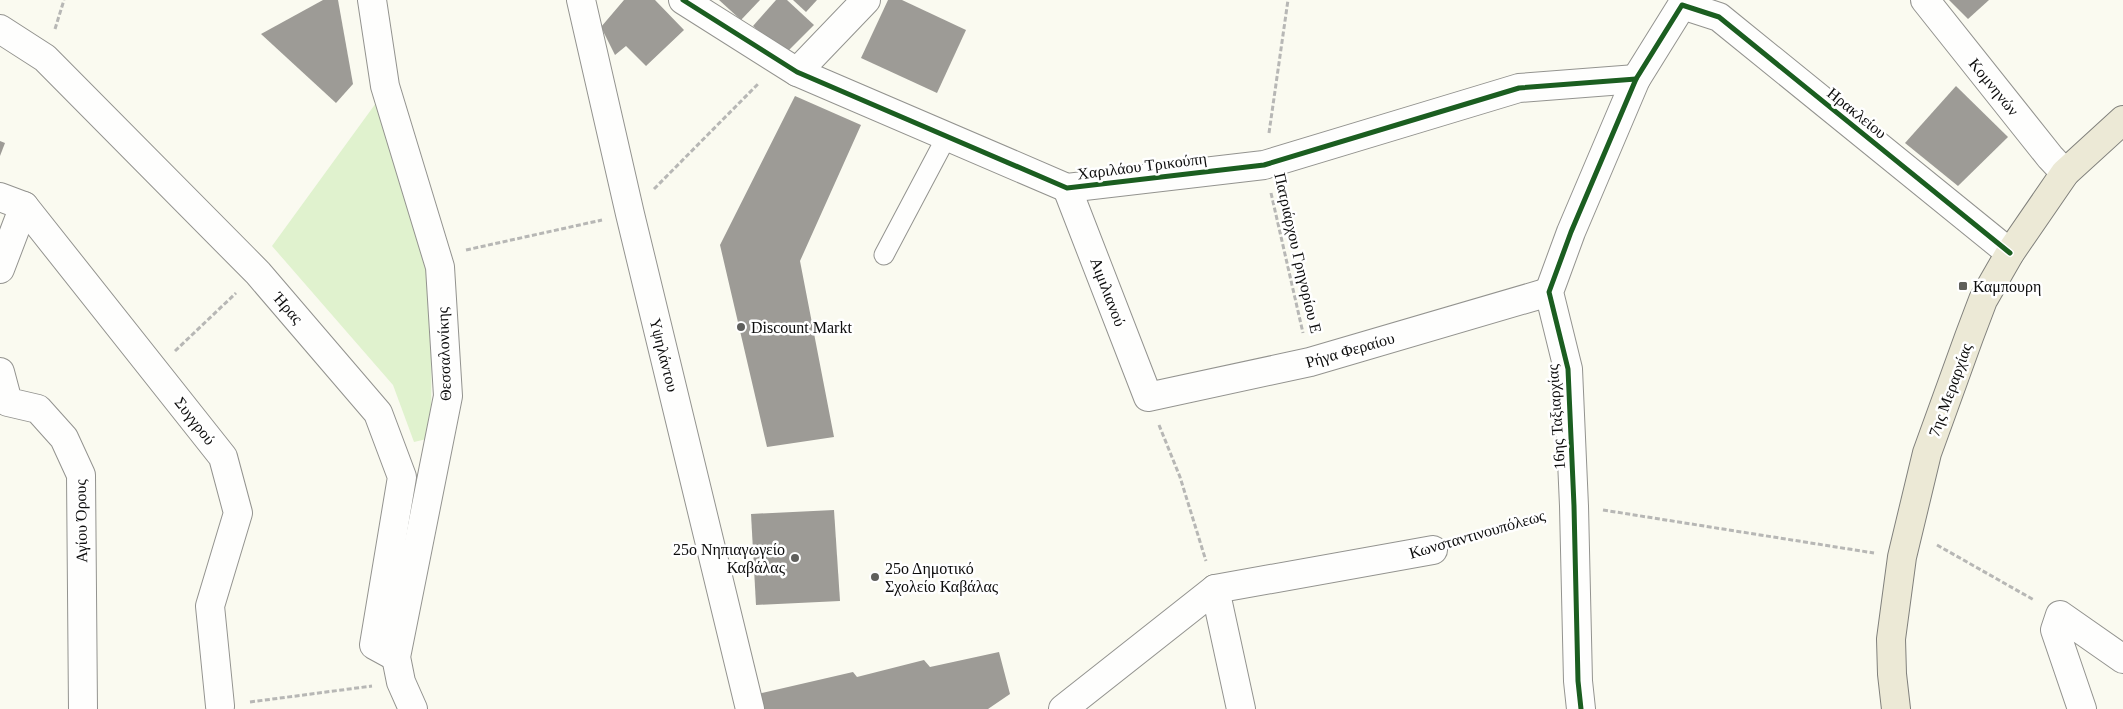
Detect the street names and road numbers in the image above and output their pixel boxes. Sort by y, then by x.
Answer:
street label: Κομνηνών [1965,55,2022,120]
street label: Ηρακλείου [1824,84,1890,143]
street label: Χαριλάου Τρικούπη [1076,150,1208,183]
street label: Πατριάρχου Γρηγορίου Ε [1270,171,1325,335]
street label: Αιμιλιανού [1086,255,1129,329]
street label: Ήρας [268,288,307,328]
street label: Θεσσαλονίκης [434,306,455,401]
street label: Υψηλάντου [646,316,681,394]
street label: Ρήγα Φεραίου [1304,329,1397,372]
street label: 7ης Μεραρχίας [1925,340,1976,439]
street label: 16ης Ταξιαρχίας [1544,363,1569,470]
street label: Συγγρού [170,394,219,449]
street label: Αγίου Όρους [72,478,91,563]
street label: Κωνσταντινουπόλεως [1407,506,1548,562]

